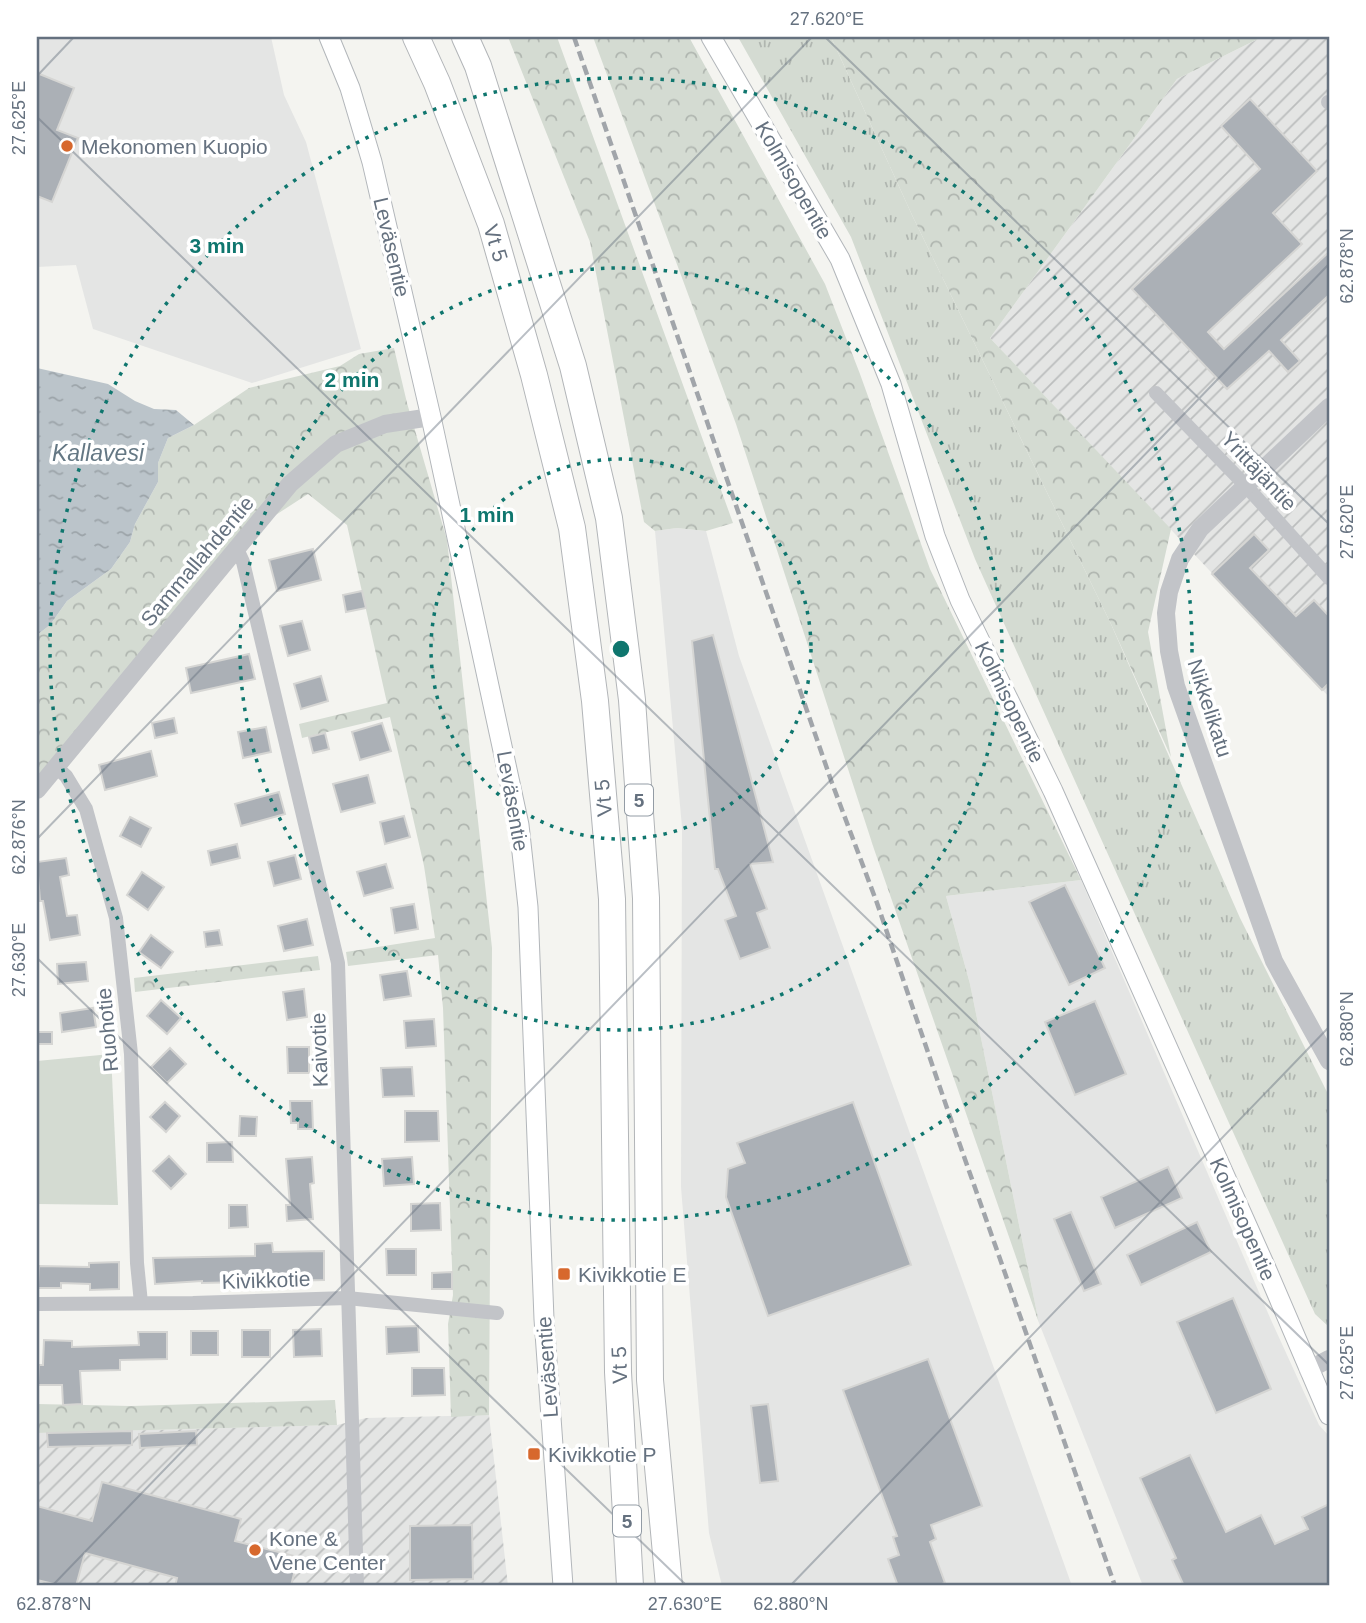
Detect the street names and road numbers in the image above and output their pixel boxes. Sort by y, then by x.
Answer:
street label: Kolmisopentie [751,117,837,243]
street label: Leväsentie [369,195,415,299]
street label: Vt 5 [480,222,512,264]
street label: Yrittäjäntie [1217,427,1301,515]
street label: Sammallahdentie [136,491,258,631]
street label: Kolmisopentie [971,638,1049,766]
street label: Nikkelikatu [1183,656,1237,760]
street label: Leväsentie [493,749,533,853]
street label: Vt 5 [590,778,616,818]
road number: 5 [625,785,653,816]
street label: Ruohotie [92,987,122,1073]
street label: Kaivotie [306,1012,332,1088]
street label: Kolmisopentie [1206,1154,1280,1284]
street label: Kivikkotie [221,1267,311,1293]
street label: Leväsentie [532,1316,562,1418]
street label: Vt 5 [607,1346,631,1384]
road number: 5 [613,1506,641,1536]

